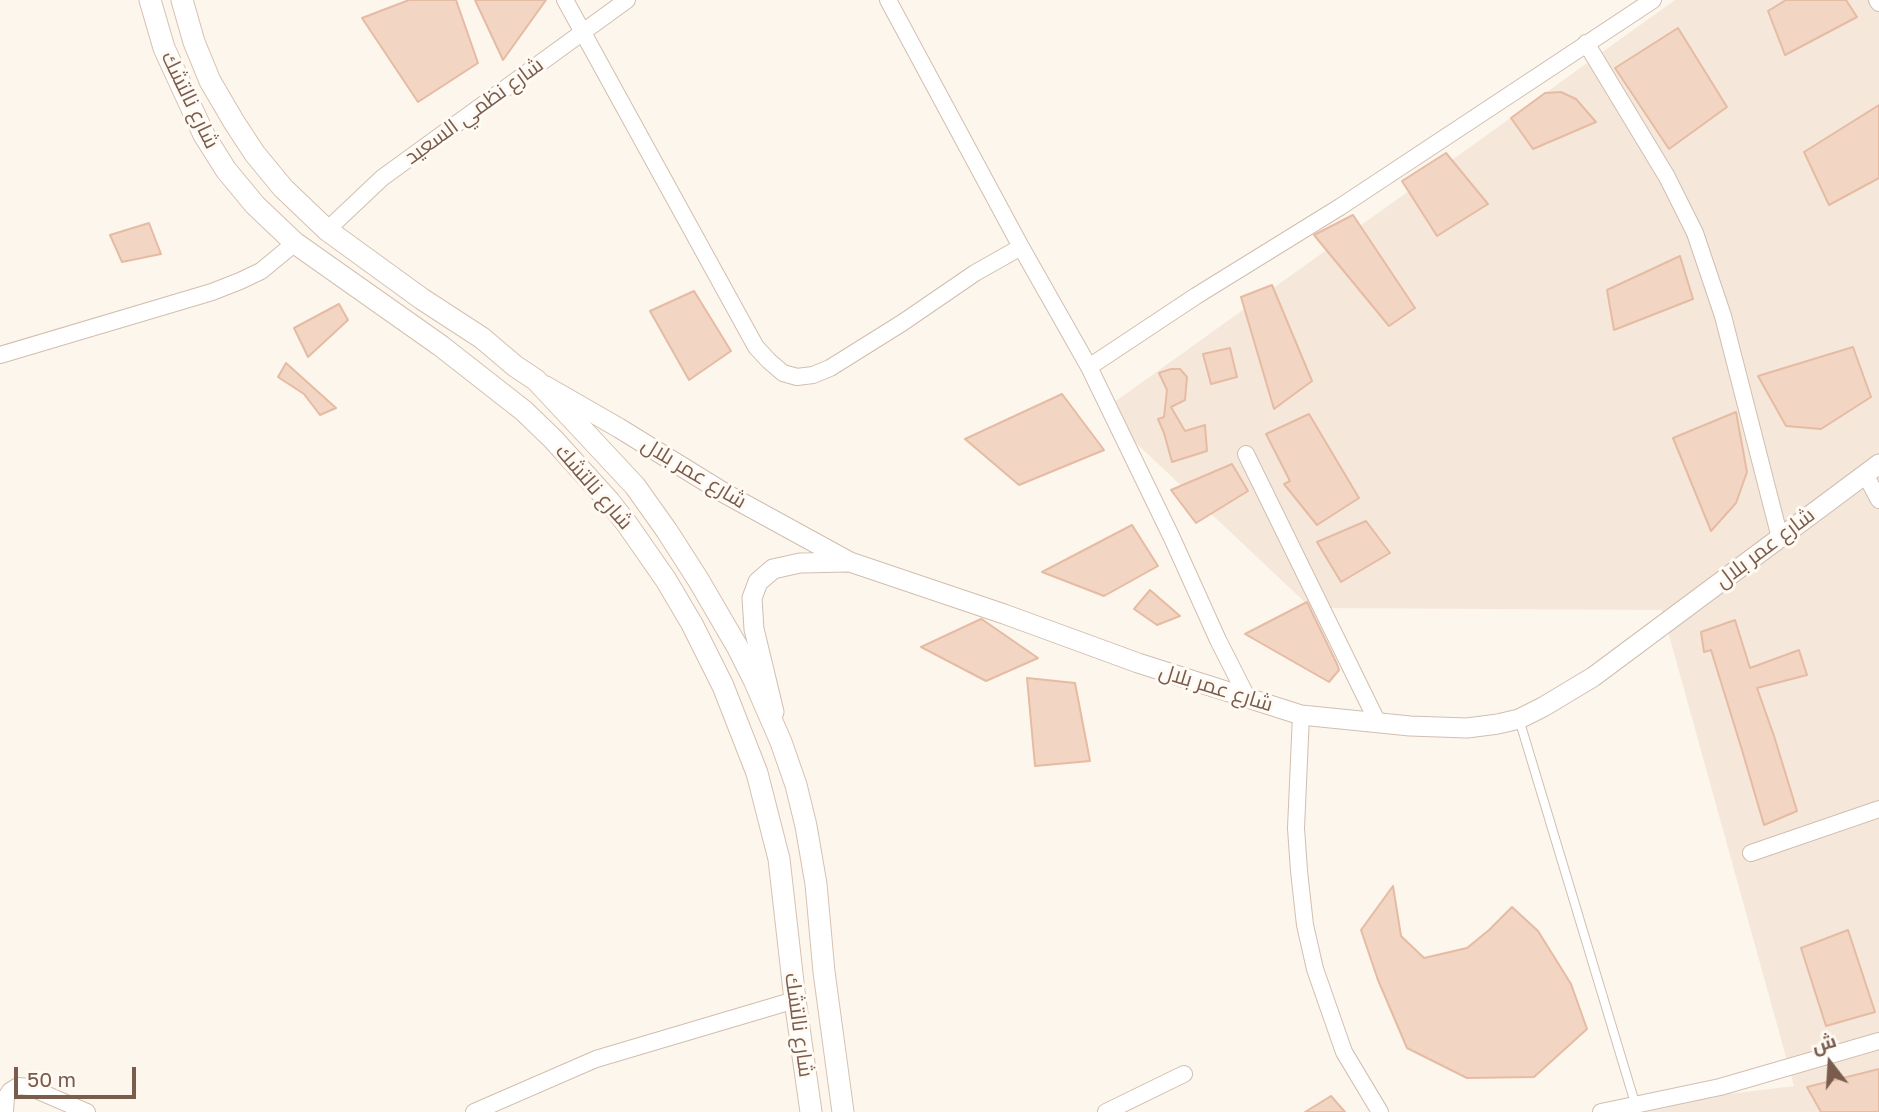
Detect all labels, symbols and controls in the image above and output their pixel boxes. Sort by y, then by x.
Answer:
street label: شارع نالتشك [156,47,224,153]
street label: شارع نظمي السعيد [400,52,548,170]
street label: شارع عمر بلال [637,432,751,514]
street label: شارع نالتشك [550,439,638,535]
street label: شارع عمر بلال [1710,502,1820,594]
street label: شارع عمر بلال [1156,659,1276,717]
street label: شارع نالتشك [779,971,819,1079]
north arrow [1795,1028,1865,1098]
text: ش [1809,1028,1839,1057]
scale bar [18,1052,140,1096]
text: 50 m [27,1066,76,1092]

